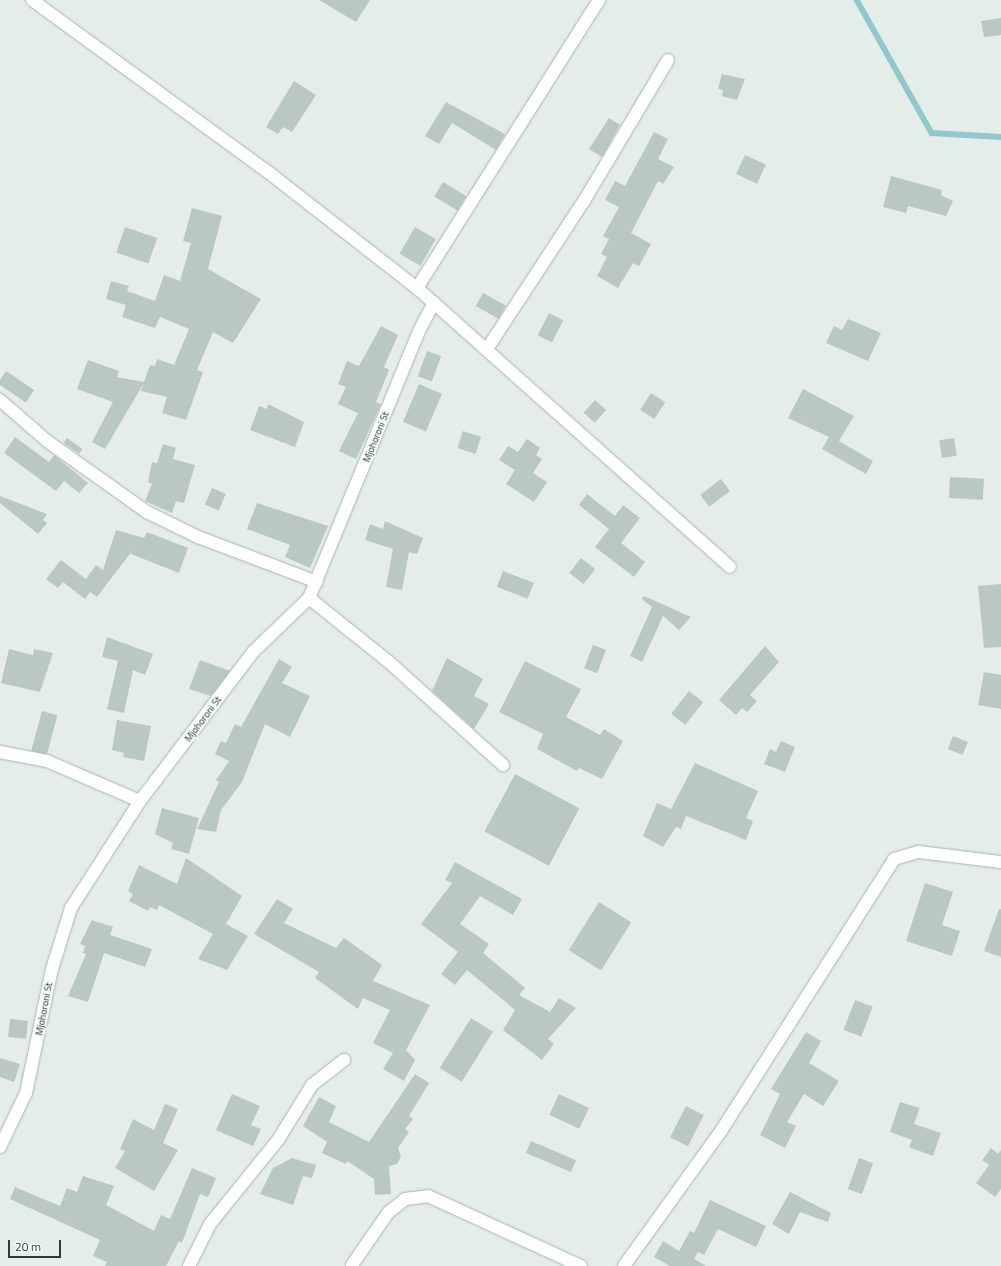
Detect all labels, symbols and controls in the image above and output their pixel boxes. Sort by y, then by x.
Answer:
street label: Mjohoroni St [360,410,392,464]
street label: Mjohoroni St [182,694,224,744]
street label: Mjohoroni St [33,981,55,1037]
scale bar [10,1232,63,1258]
text: 20 m [15,1237,41,1256]

